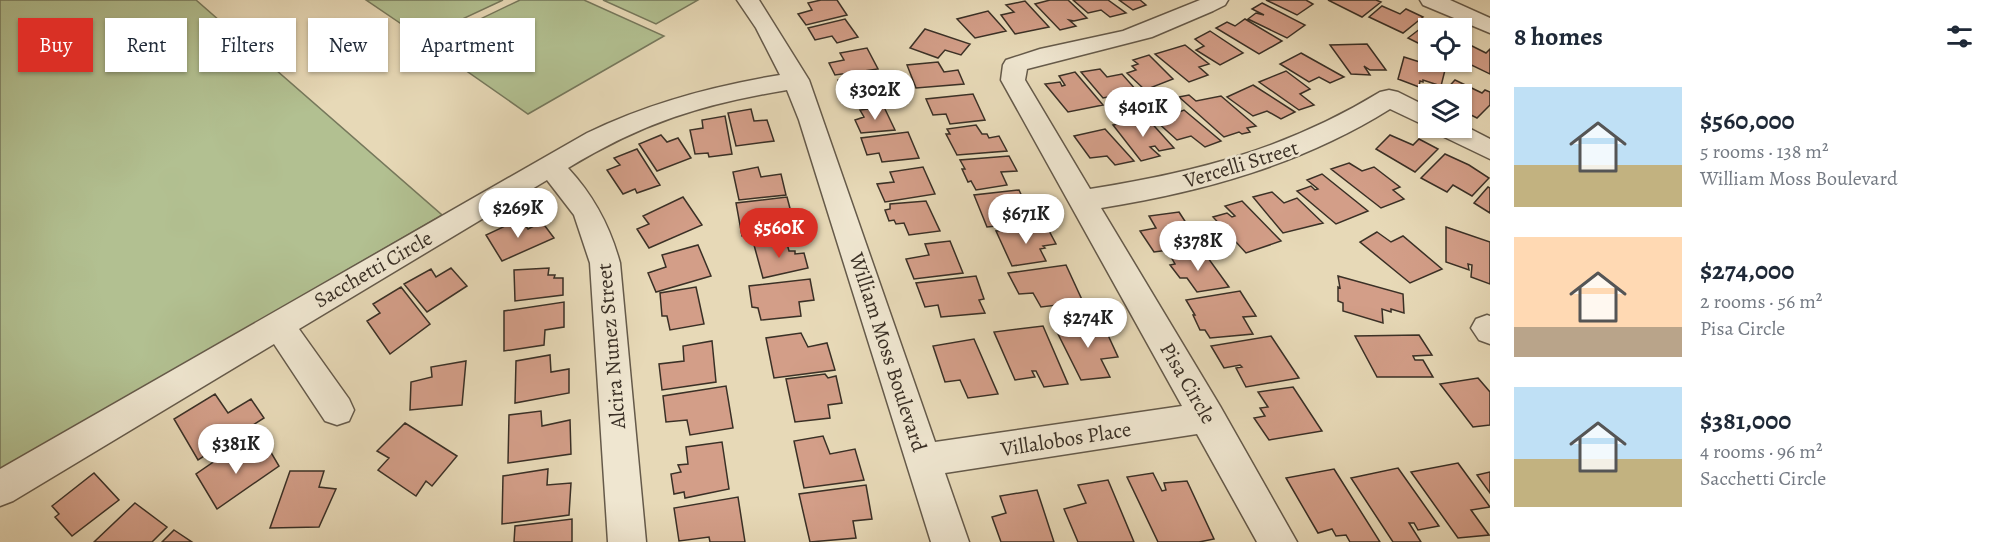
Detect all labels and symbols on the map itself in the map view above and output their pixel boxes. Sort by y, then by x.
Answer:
pin: $302K [833,70,917,121]
pin: $401K [1101,87,1185,138]
street label: Vercelli Street [1179,133,1302,195]
pin: $269K [476,188,560,239]
pin: $671K [984,194,1068,245]
pin: $560K [737,208,821,259]
pin: $378K [1156,221,1240,272]
street label: Sacchetti Circle [309,224,437,314]
street label: William Moss Boulevard [842,248,934,456]
street label: Alcira Nunez Street [590,262,632,431]
pin: $274K [1046,298,1130,349]
street label: Pisa Circle [1153,337,1223,429]
street label: Villalobos Place [998,415,1133,463]
pin: $381K [194,424,278,475]

